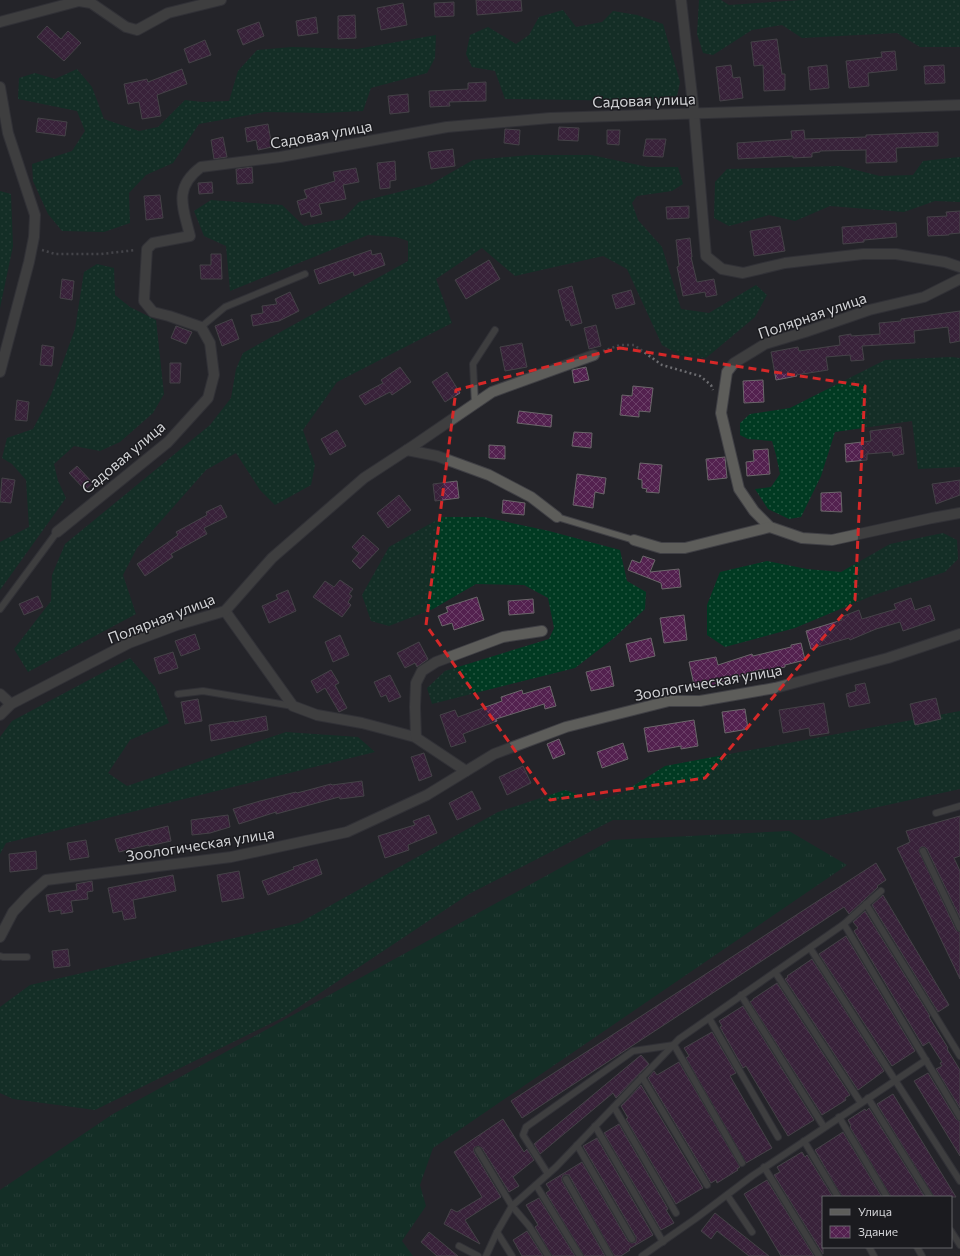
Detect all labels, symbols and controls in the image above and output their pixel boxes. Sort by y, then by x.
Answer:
street label: Садовая улица [592,89,696,111]
street label: Садовая улица [269,116,373,152]
street label: Полярная улица [755,288,869,342]
street label: Садовая улица [78,417,168,497]
street label: Полярная улица [105,589,217,647]
street label: Зоологическая улица [633,660,783,704]
street label: Зоологическая улица [124,823,276,865]
legend [822,1196,952,1248]
text: Улица [858,1204,892,1218]
text: Здание [858,1224,898,1238]

